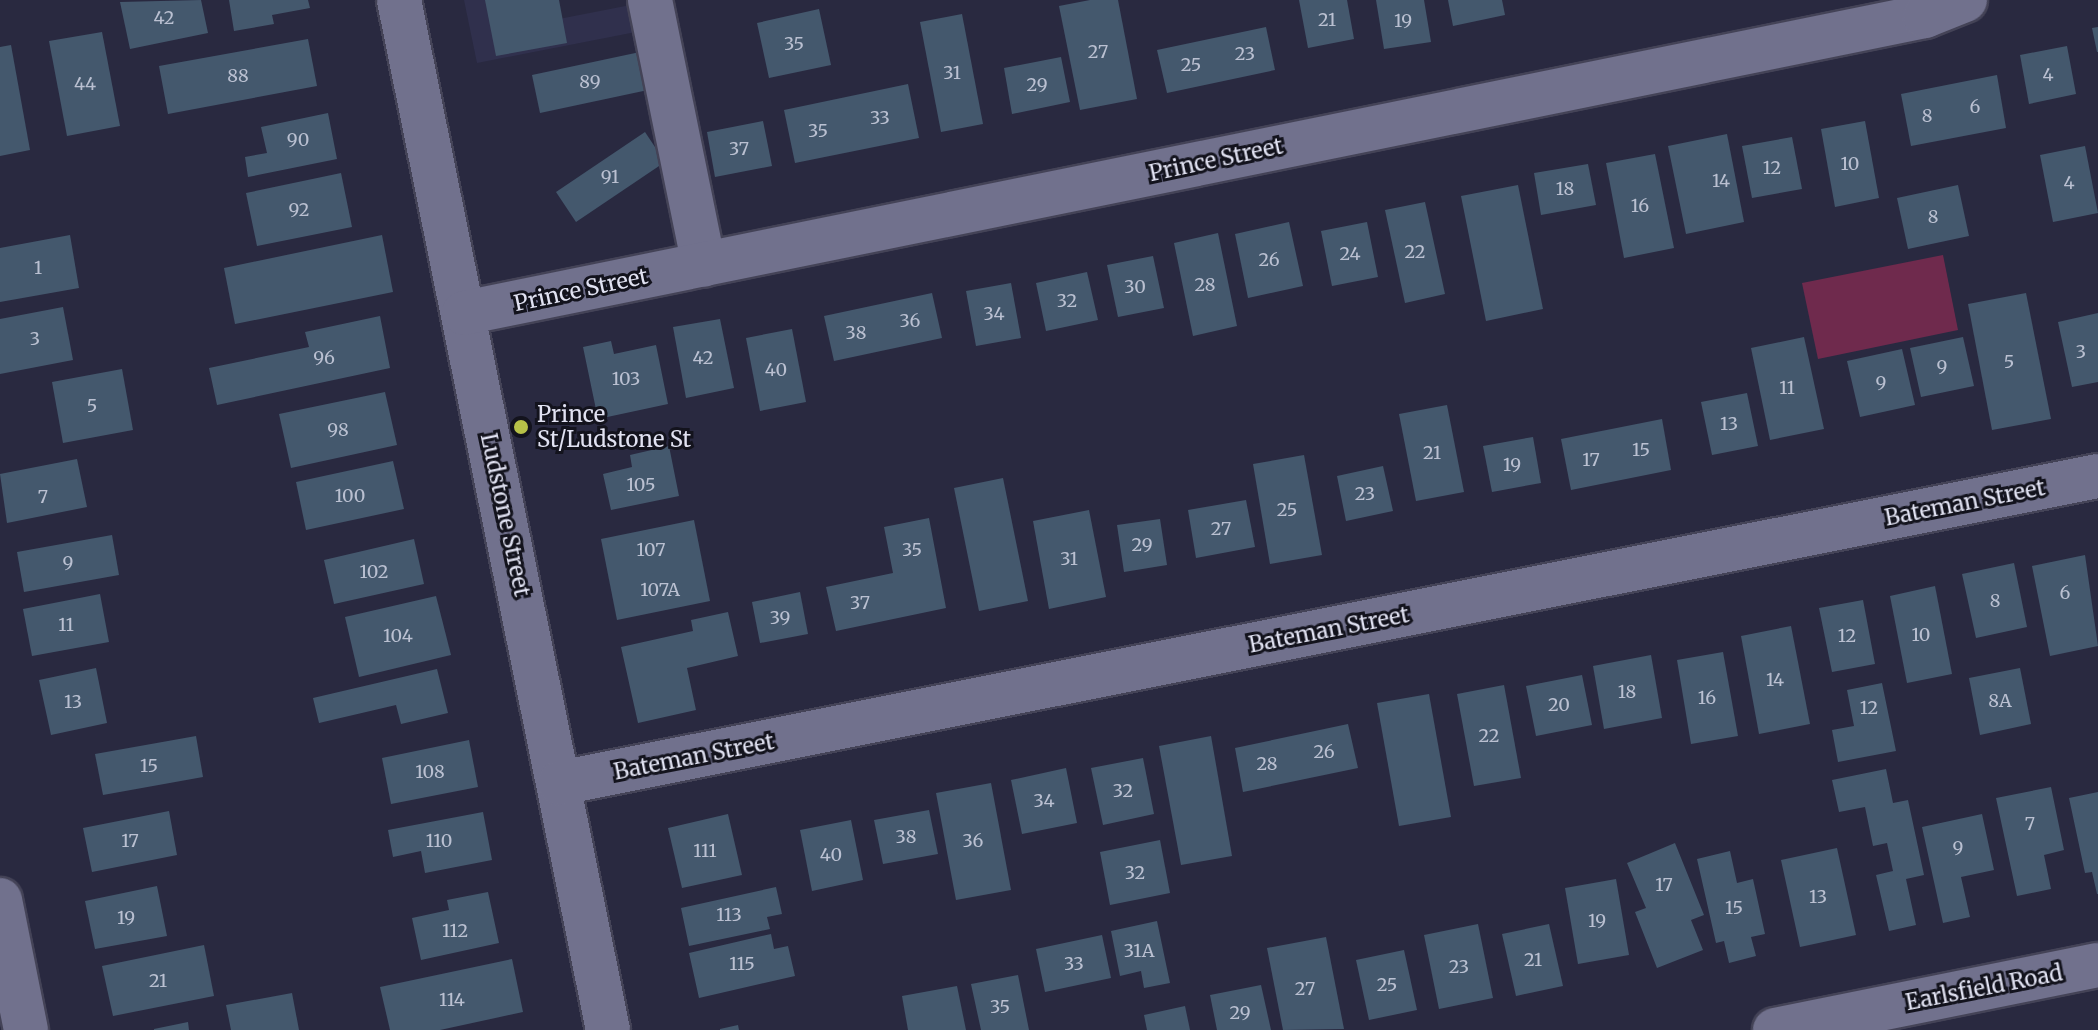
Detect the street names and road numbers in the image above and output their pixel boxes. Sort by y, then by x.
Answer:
street label: Prince Street [1147,133,1285,187]
street label: Prince Street [512,263,650,317]
street label: Ludstone Street [475,431,535,599]
street label: Bateman Street [1883,474,2047,532]
street label: Bateman Street [1247,601,1411,659]
street label: Bateman Street [612,728,776,786]
street label: Earlsfield Road [1903,960,2065,1016]

